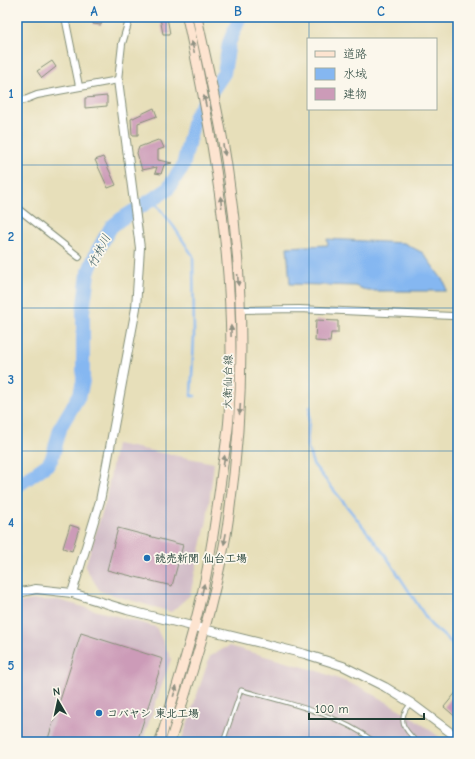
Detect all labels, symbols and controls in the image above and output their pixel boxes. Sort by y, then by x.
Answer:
text: A [90,4,98,19]
text: B [234,4,242,19]
text: C [377,4,385,19]
legend [307,38,437,110]
one-way arrow [190,41,196,53]
text: 道路 [343,47,367,61]
text: 水域 [343,67,367,81]
text: 1 [8,86,14,101]
text: 建物 [343,87,367,101]
one-way arrow [202,95,208,107]
one-way arrow [221,144,227,157]
one-way arrow [218,196,225,208]
text: 2 [8,229,14,244]
water label: 竹林川 [85,232,113,270]
one-way arrow [235,274,242,286]
one-way arrow [228,324,234,337]
street label: 大衡仙台線 [221,354,235,410]
text: 3 [8,372,14,387]
one-way arrow [237,403,243,416]
one-way arrow [220,455,227,467]
text: 4 [8,515,14,530]
one-way arrow [221,532,227,545]
place label: 読売新聞 仙台工場 [155,552,247,565]
marker: 読売新聞 仙台工場 [142,553,152,563]
one-way arrow [200,583,206,595]
text: 5 [8,658,15,673]
north arrow [38,681,78,721]
text: N [52,685,61,699]
one-way arrow [172,685,178,697]
scale bar [309,695,424,721]
text: 100 m [315,702,348,716]
place label: コバヤシ 東北工場 [107,707,199,720]
marker: コバヤシ 東北工場 [94,708,104,718]

